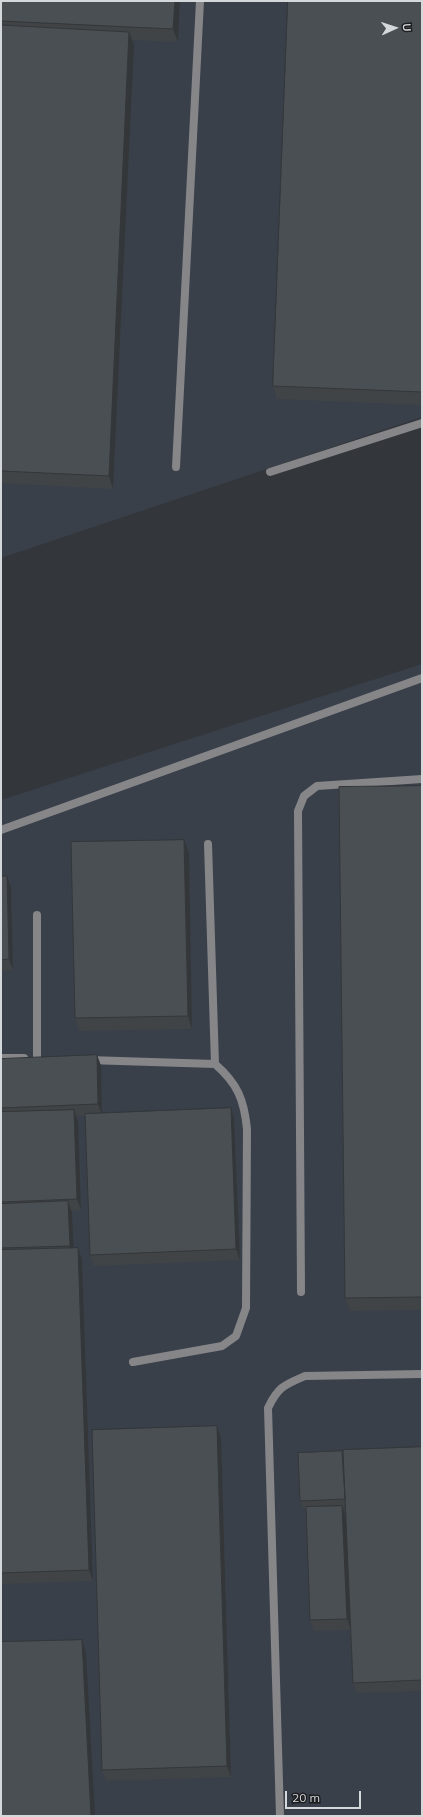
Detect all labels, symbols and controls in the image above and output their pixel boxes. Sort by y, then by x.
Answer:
north arrow [375,8,415,48]
text: U [400,23,414,32]
scale bar [287,1783,363,1809]
text: 20 m [292,1790,320,1805]

